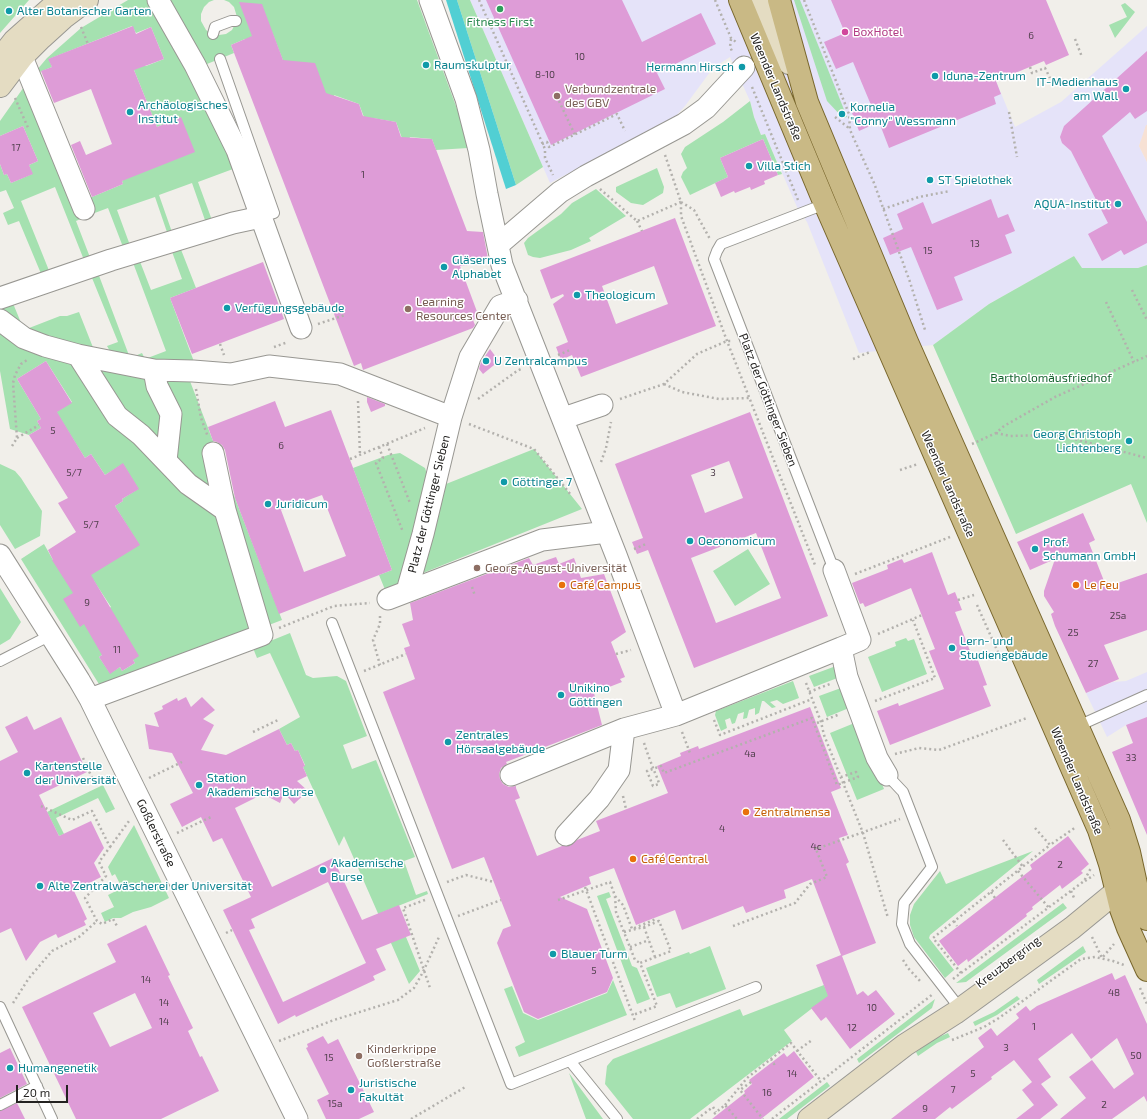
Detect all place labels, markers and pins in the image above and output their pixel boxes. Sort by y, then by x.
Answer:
place label: Alter Botanischer Garten [17,4,152,18]
marker: Fitness First [495,4,505,14]
marker: Alter Botanischer Garten [4,6,14,16]
place label: Fitness First [466,15,534,29]
place label: BoxHotel [853,25,903,39]
marker: BoxHotel [840,27,850,37]
place label: Raumskulptur [434,58,511,72]
marker: Raumskulptur [421,60,431,70]
place label: Hermann Hirsch [646,60,734,74]
marker: Hermann Hirsch [737,62,747,72]
place label: Iduna-Zentrum [943,69,1026,83]
marker: Iduna-Zentrum [930,71,940,81]
place label: IT-Medienhaus am Wall [1036,75,1118,103]
place label: Verbundzentrale des GBV [565,82,656,110]
marker: IT-Medienhaus am Wall [1121,84,1131,94]
marker: Verbundzentrale des GBV [552,91,562,101]
place label: Archäologisches Institut [138,98,228,126]
place label: Kornelia "Conny" Wessmann [850,100,956,128]
marker: Archäologisches Institut [125,107,135,117]
marker: Kornelia "Conny" Wessmann [837,109,847,119]
place label: Villa Stich [757,159,811,173]
marker: Villa Stich [744,161,754,171]
place label: ST Spielothek [938,173,1012,187]
marker: ST Spielothek [925,175,935,185]
place label: AQUA-Institut [1034,197,1110,211]
marker: AQUA-Institut [1113,199,1123,209]
place label: Gläsernes Alphabet [452,253,507,281]
marker: Gläsernes Alphabet [439,262,449,272]
place label: Theologicum [585,288,655,302]
marker: Theologicum [572,290,582,300]
place label: Learning Resources Center [416,295,511,323]
place label: Verfügungsgebäude [235,301,344,315]
marker: Verfügungsgebäude [222,303,232,313]
marker: Learning Resources Center [403,304,413,314]
place label: U Zentralcampus [494,354,587,368]
marker: U Zentralcampus [481,356,491,366]
place label: Georg Christoph Lichtenberg [1033,427,1121,455]
marker: Georg Christoph Lichtenberg [1124,436,1134,446]
place label: Göttinger 7 [512,475,572,489]
marker: Göttinger 7 [499,477,509,487]
place label: Juridicum [276,497,328,511]
marker: Juridicum [263,499,273,509]
place label: Oeconomicum [698,534,776,548]
place label: Prof. Schumann GmbH [1043,535,1136,563]
marker: Oeconomicum [685,536,695,546]
marker: Prof. Schumann GmbH [1030,544,1040,554]
place label: Georg-August-Universität [485,561,627,575]
marker: Georg-August-Universität [472,563,482,573]
place label: Café Campus [570,578,641,592]
place label: Le Feu [1084,578,1119,592]
marker: Café Campus [557,580,567,590]
marker: Le Feu [1071,580,1081,590]
place label: Lern- und Studiengebäude [960,634,1048,662]
marker: Lern- und Studiengebäude [947,643,957,653]
place label: Unikino Göttingen [569,681,622,709]
marker: Unikino Göttingen [556,690,566,700]
place label: Zentrales Hörsaalgebäude [456,728,545,756]
marker: Zentrales Hörsaalgebäude [443,737,453,747]
place label: Kartenstelle der Universität [35,759,116,787]
marker: Kartenstelle der Universität [22,768,32,778]
place label: Station Akademische Burse [207,771,314,799]
marker: Station Akademische Burse [194,780,204,790]
place label: Zentralmensa [754,805,830,819]
marker: Zentralmensa [741,807,751,817]
place label: Café Central [641,852,708,866]
marker: Café Central [628,854,638,864]
place label: Akademische Burse [331,856,403,884]
marker: Akademische Burse [318,865,328,875]
place label: Alte Zentralwäscherei der Universität [48,879,252,893]
marker: Alte Zentralwäscherei der Universität [35,881,45,891]
place label: Blauer Turm [561,947,627,961]
marker: Blauer Turm [548,949,558,959]
place label: Kinderkrippe Goßlerstraße [367,1042,441,1070]
marker: Kinderkrippe Goßlerstraße [354,1051,364,1061]
place label: Humangenetik [18,1061,97,1075]
marker: Humangenetik [5,1063,15,1073]
place label: Juristische Fakultät [359,1076,417,1104]
marker: Juristische Fakultät [346,1085,356,1095]

